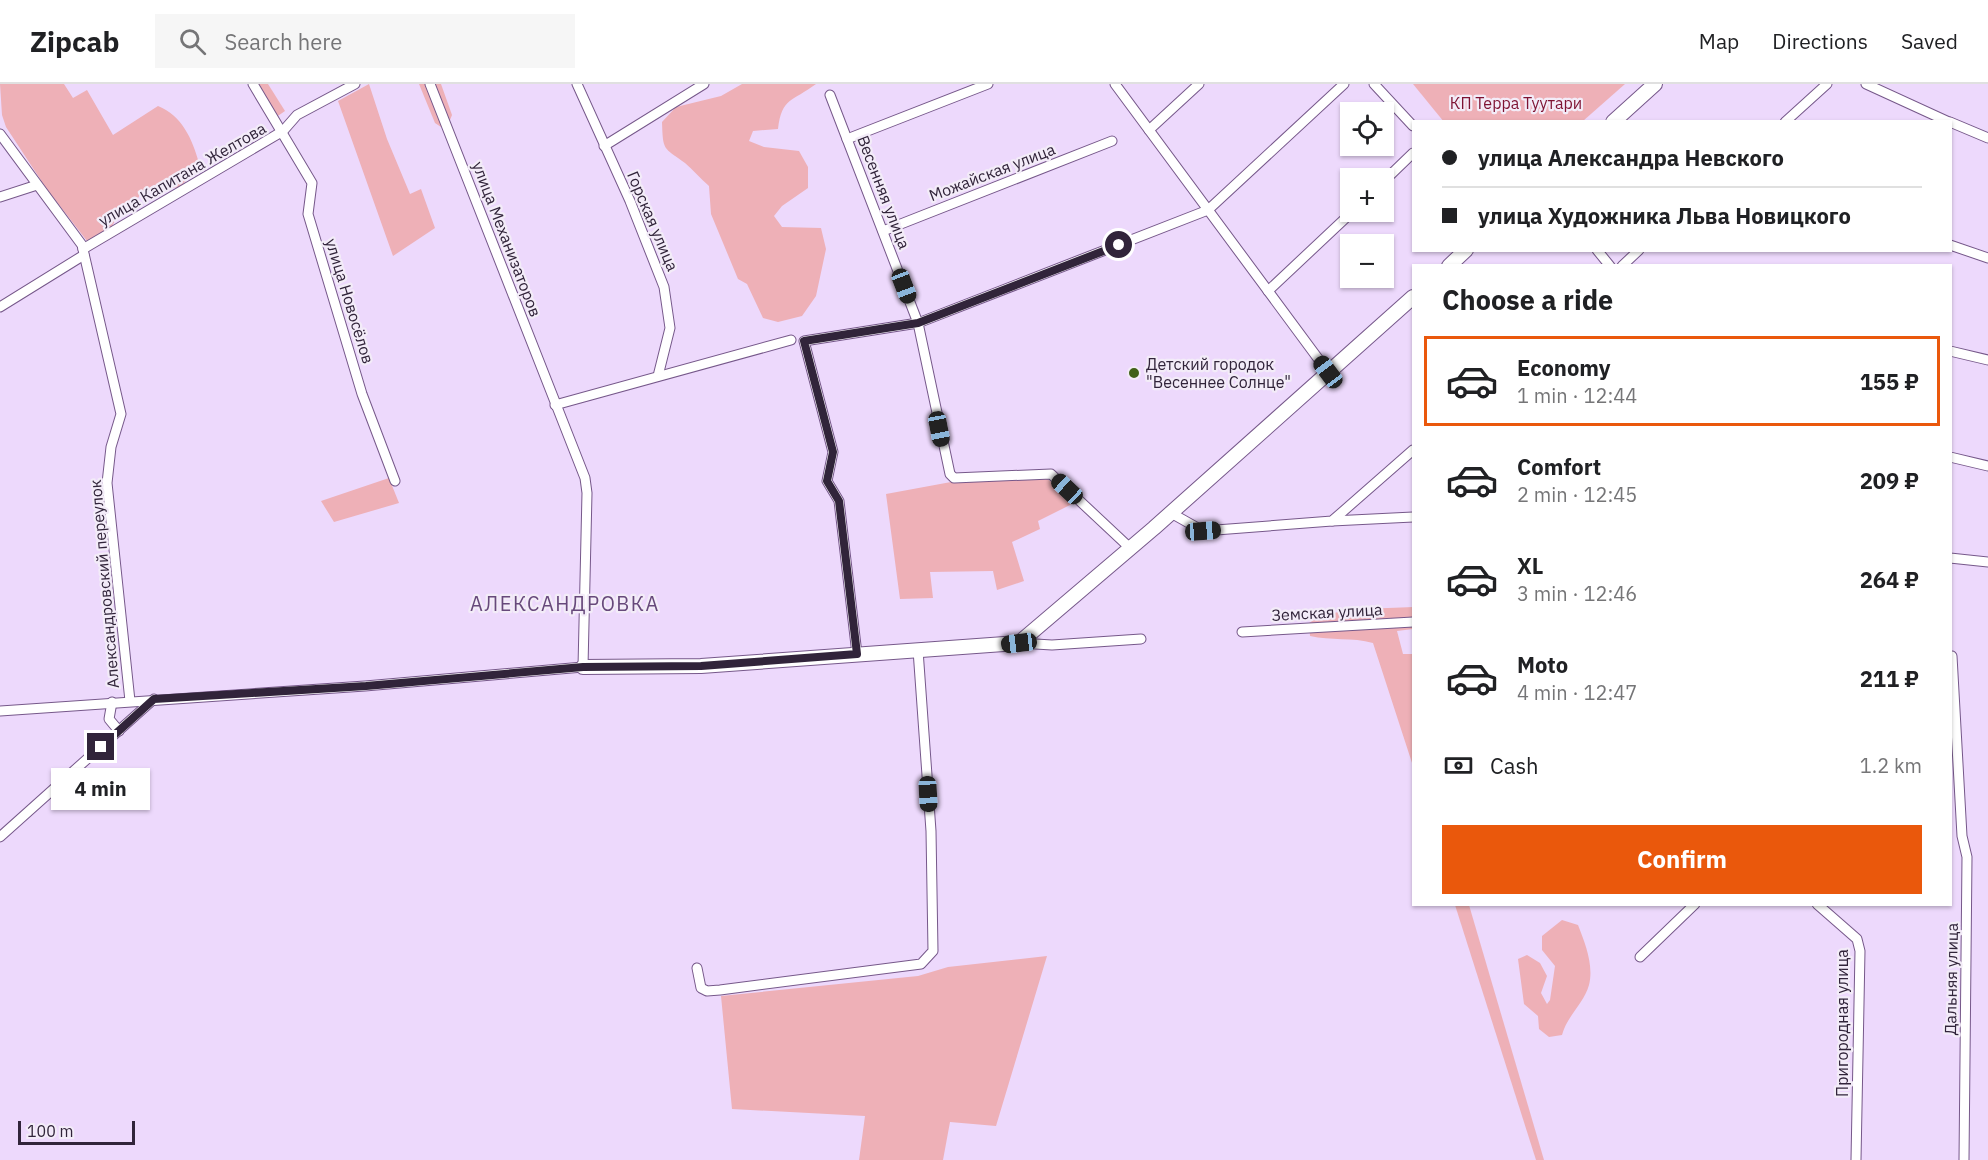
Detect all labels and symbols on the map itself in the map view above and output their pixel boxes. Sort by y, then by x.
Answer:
park label: КП Терра Туутари [1450,93,1582,113]
street label: улица Капитана Желтова [95,118,270,230]
street label: Весенняя улица [853,132,915,252]
street label: Можайская улица [926,139,1058,205]
street label: улица Механизаторов [468,159,546,319]
street label: Горская улица [623,168,683,274]
route start [1105,231,1132,258]
street label: улица Новосёлов [321,236,379,366]
car [889,266,919,306]
car [1310,352,1346,392]
place label: Детский городок "Весеннее Солнце" [1146,354,1291,392]
marker: Детский городок "Весеннее Солнце" [1127,366,1141,380]
car [927,410,951,448]
car [1048,470,1086,508]
street label: Александровский переулок [85,479,123,689]
car [1184,521,1222,541]
district label: АЛЕКСАНДРОВКА [470,590,660,617]
street label: Земская улица [1271,599,1384,625]
car [1000,632,1038,654]
route end [87,733,114,760]
callout: 4 min [51,768,150,810]
car [918,776,938,812]
street label: Дальняя улица [1940,922,1962,1035]
street label: Пригородная улица [1832,949,1852,1097]
scale bar [18,1118,135,1146]

